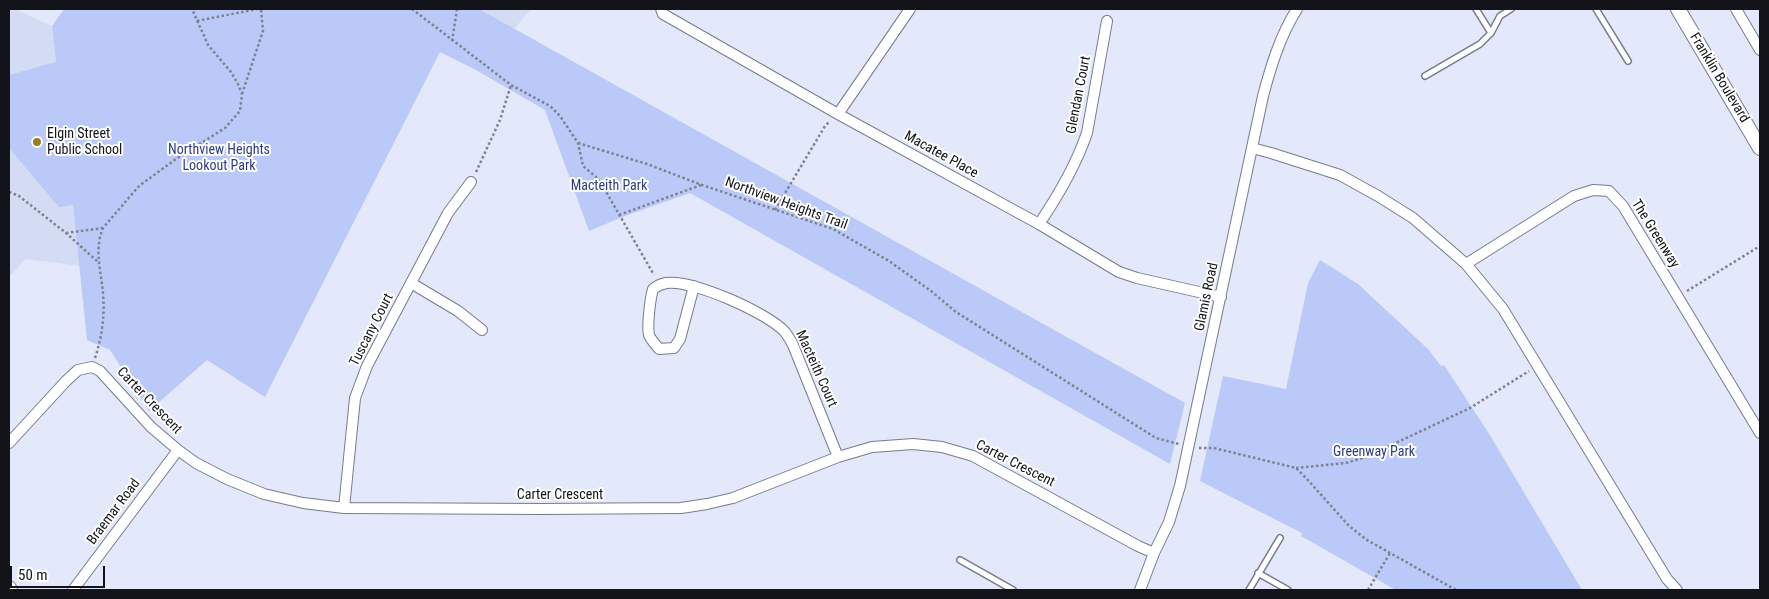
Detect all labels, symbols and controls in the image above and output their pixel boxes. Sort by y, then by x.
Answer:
street label: Franklin Boulevard [1686,30,1752,126]
street label: Glendan Court [1063,55,1095,135]
place label: Elgin Street Public School [47,126,122,158]
street label: Macatee Place [901,128,981,182]
marker: Elgin Street Public School [31,136,43,148]
park label: Northview Heights Lookout Park [168,142,270,174]
street label: Northview Heights Trail [722,174,850,234]
park label: Macteith Park [571,178,647,194]
street label: The Greenway [1627,197,1683,271]
street label: Glamis Road [1192,261,1222,333]
street label: Tuscany Court [347,291,397,369]
street label: Macteith Court [792,328,840,410]
street label: Carter Crescent [113,364,185,438]
street label: Carter Crescent [973,437,1057,491]
park label: Greenway Park [1333,444,1415,460]
street label: Braemar Road [84,476,144,548]
street label: Carter Crescent [517,487,603,503]
scale bar [12,556,108,588]
text: 50 m [18,566,48,584]

